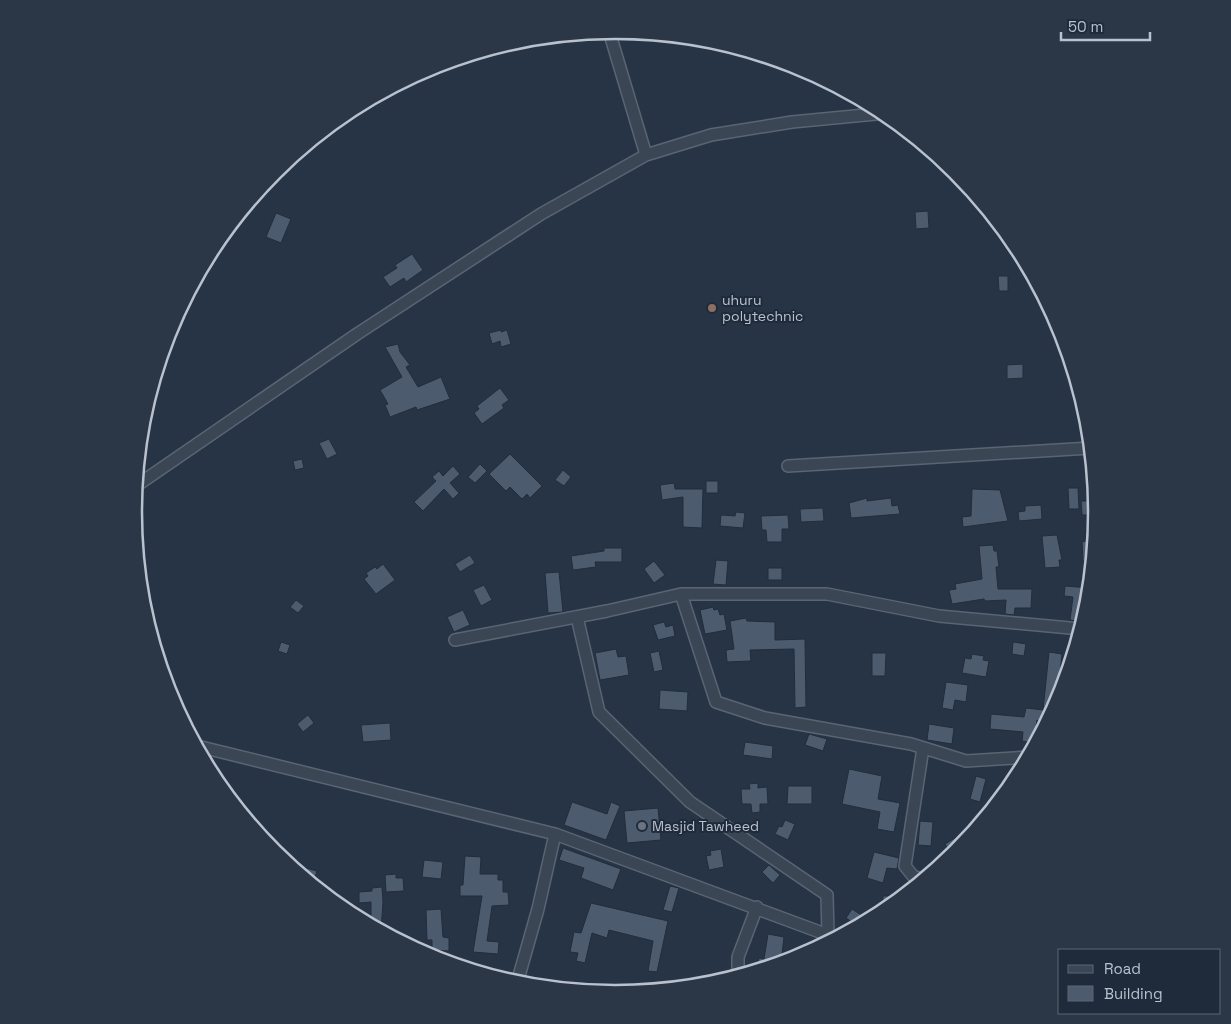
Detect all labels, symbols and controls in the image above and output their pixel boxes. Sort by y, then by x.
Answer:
scale bar [1061,10,1150,42]
text: 50 m [1068,17,1103,36]
place label: uhuru polytechnic [722,291,803,325]
marker: uhuru polytechnic [706,302,718,314]
place label: Masjid Tawheed [652,817,759,835]
marker: Masjid Tawheed [636,820,648,832]
legend [1058,949,1221,1014]
text: Road [1104,959,1141,978]
text: Building [1104,984,1163,1003]

